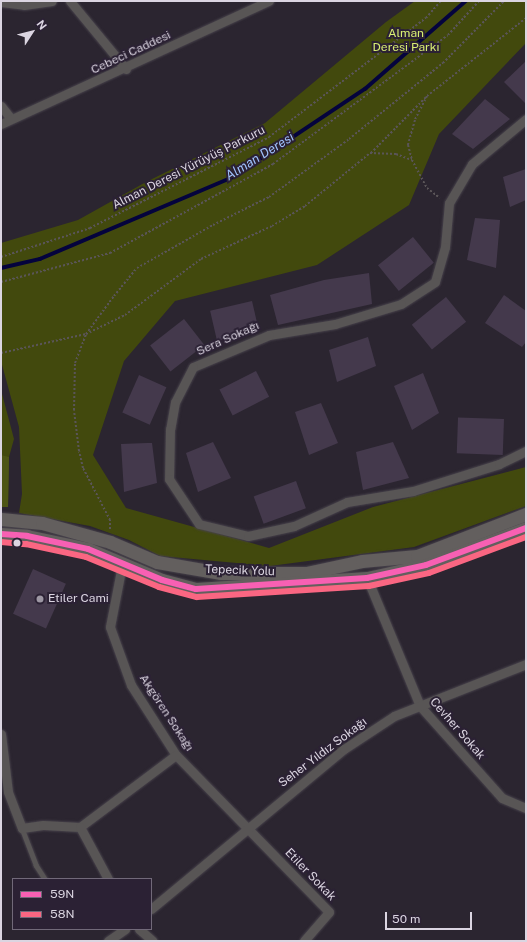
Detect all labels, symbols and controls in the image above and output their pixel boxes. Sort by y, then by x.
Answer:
north arrow [12,12,52,52]
text: N [34,18,49,32]
park label: Alman Deresi Parkı [373,27,439,55]
street label: Cebeci Caddesi [89,28,173,78]
street label: Alman Deresi Yürüyüş Parkuru [110,123,268,213]
water label: Alman Deresi [223,130,297,184]
street label: Sera Sokağı [194,319,262,359]
unlabelled marker [12,538,22,548]
street label: Tepecik Yolu [205,563,275,579]
place label: Etiler Cami [48,592,109,606]
marker: Etiler Cami [35,594,45,604]
street label: Akgören Sokağı [136,672,196,754]
street label: Cevher Sokak [426,695,488,763]
street label: Seher Yıldız Sokağı [276,715,370,791]
street label: Etiler Sokak [281,846,339,904]
legend [12,878,152,930]
text: 59N [50,887,74,901]
scale bar [387,904,474,930]
text: 58N [50,907,75,921]
text: 50 m [392,912,420,926]

